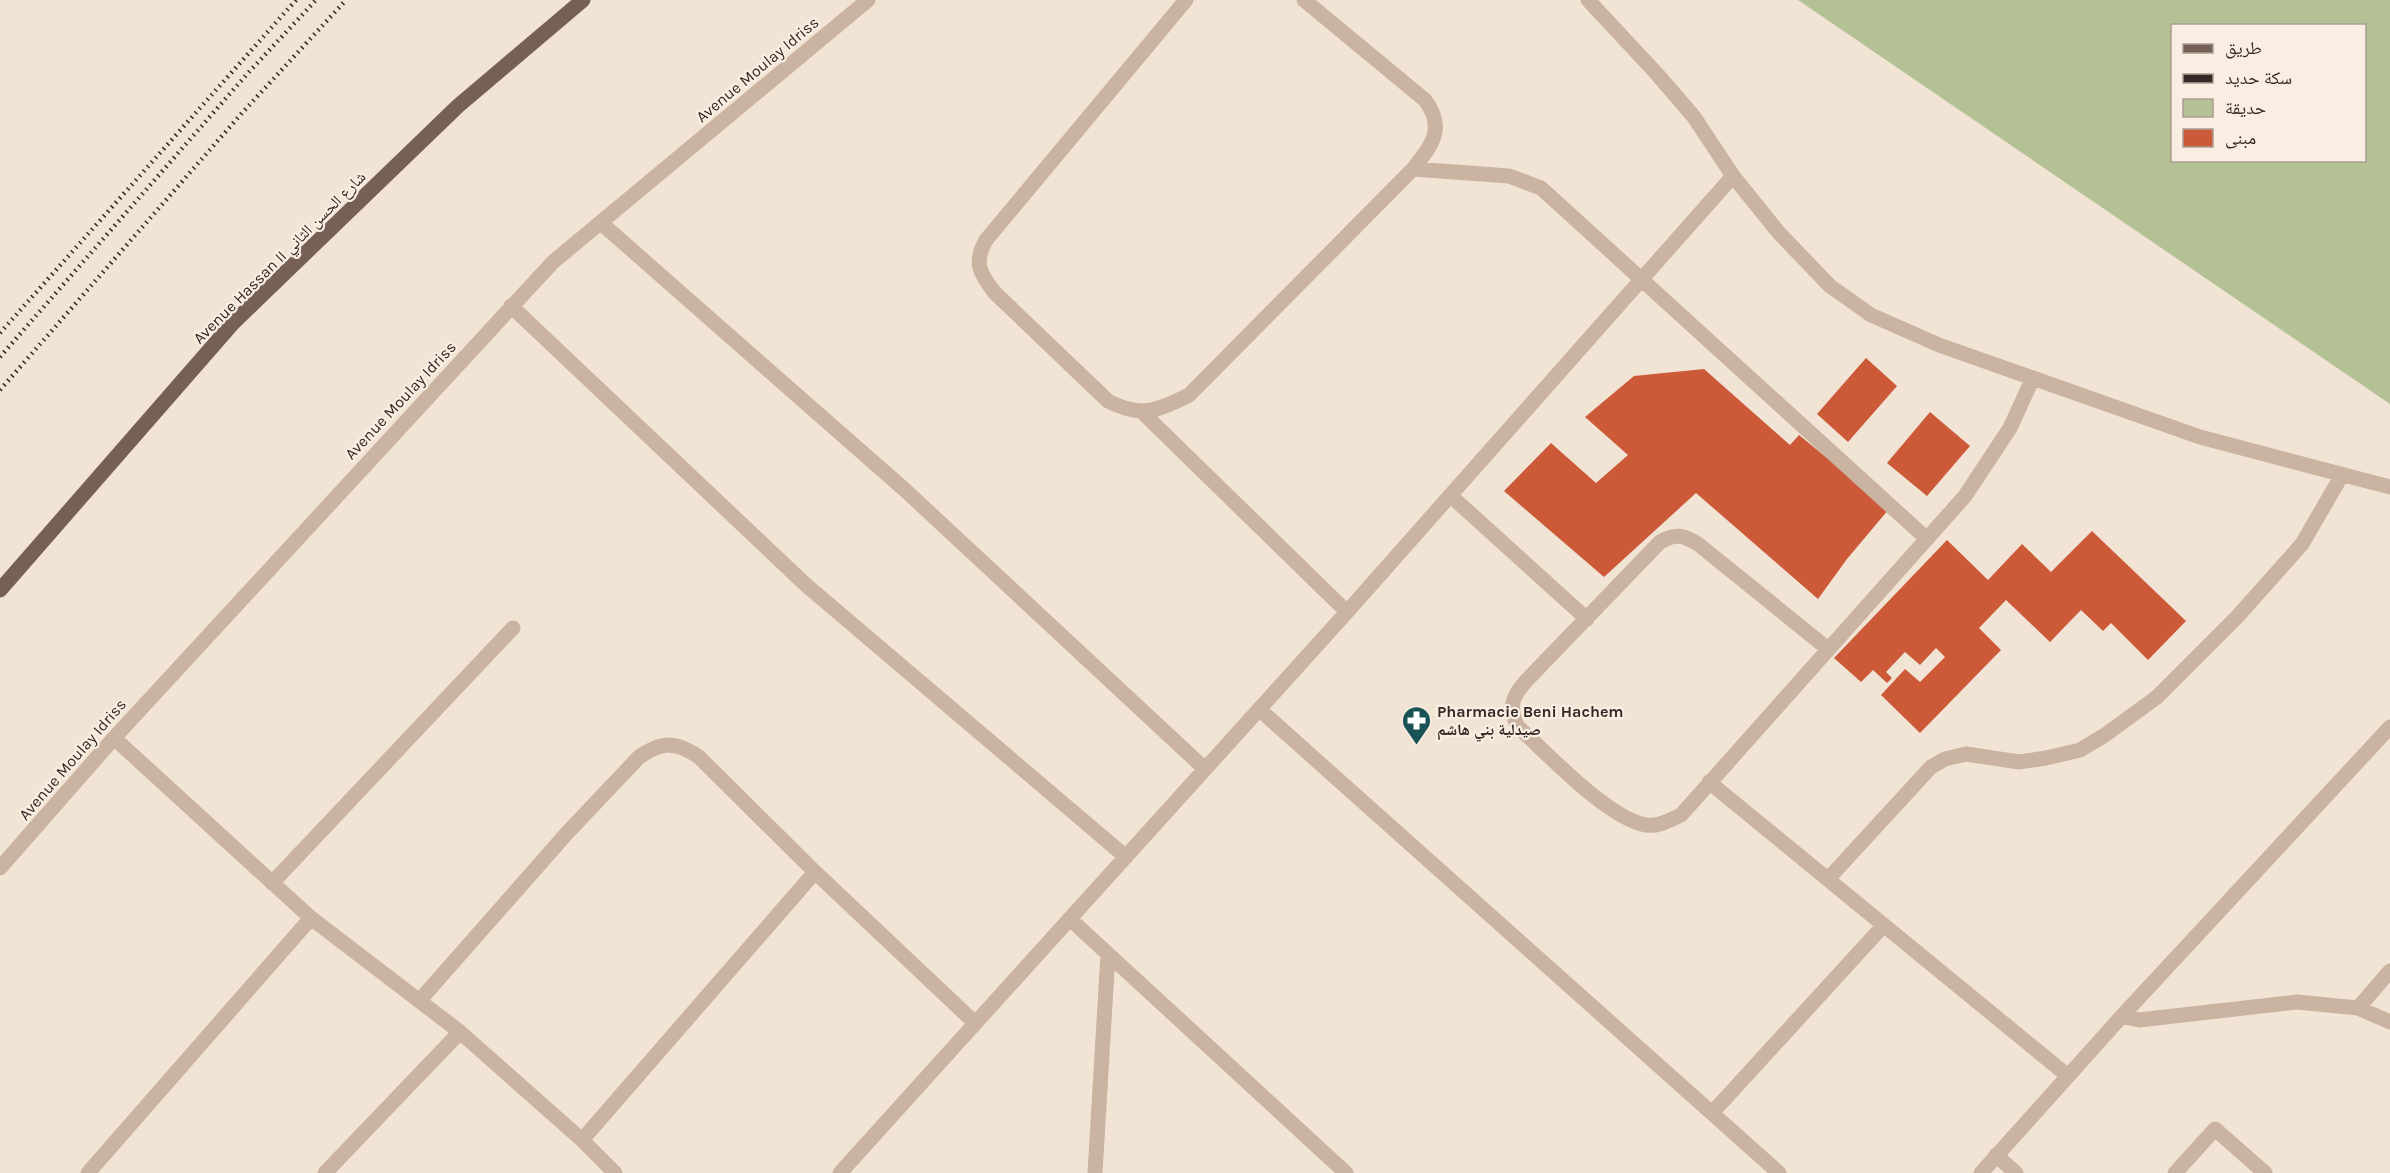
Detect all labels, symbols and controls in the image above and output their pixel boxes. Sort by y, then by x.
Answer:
street label: Avenue Moulay Idriss [692,13,823,126]
legend [2171,24,2366,162]
text: طريق [2225,37,2262,59]
text: سكة حديد [2225,67,2292,89]
text: حديقة [2225,97,2266,119]
text: مبنى [2225,127,2256,149]
street label: Avenue Hassan II شارع الحسن الثاني [189,167,372,350]
street label: Avenue Moulay Idriss [341,337,460,463]
street label: Avenue Moulay Idriss [15,695,130,824]
place label: Pharmacie Beni Hachem صيدلية بني هاشم [1437,702,1624,742]
pharmacy icon: Pharmacie Beni Hachem صيدلية بني هاشم [1400,704,1432,746]

